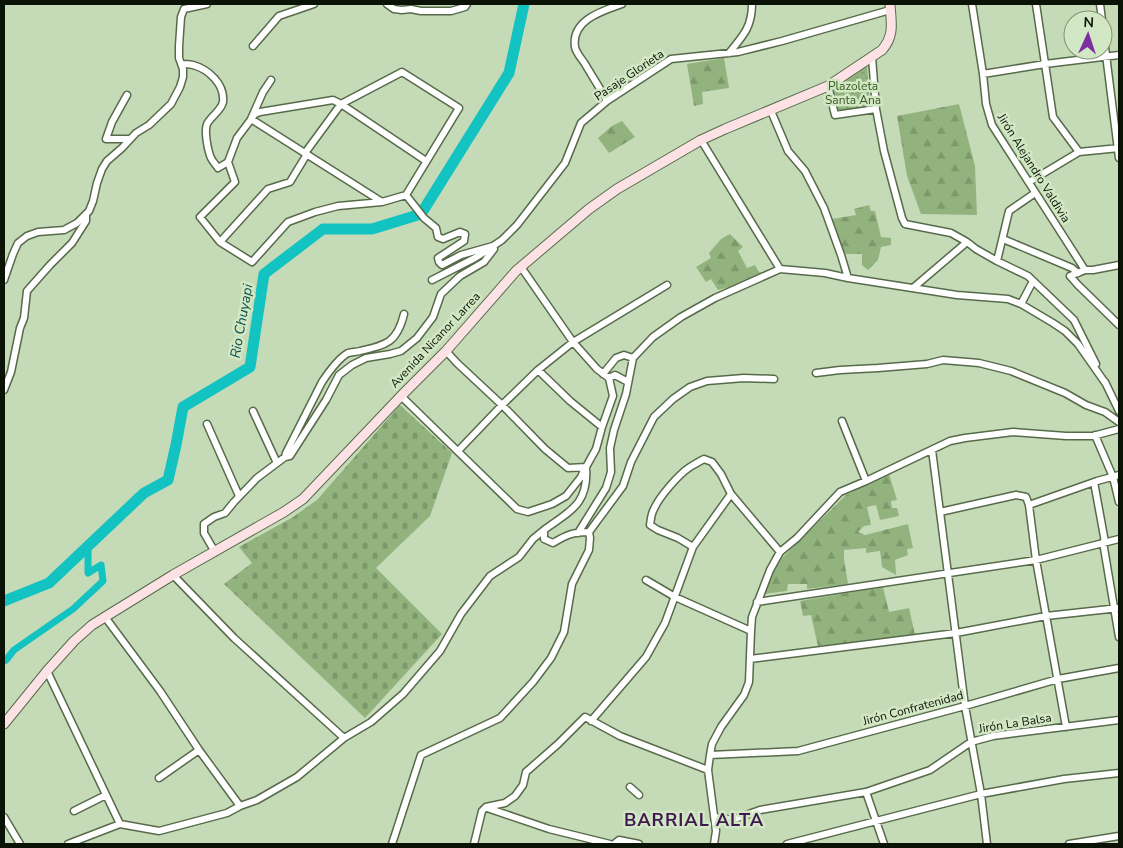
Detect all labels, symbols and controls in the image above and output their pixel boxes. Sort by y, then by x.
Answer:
north arrow [1063,10,1113,60]
text: N [1083,13,1094,32]
street label: Pasaje Glorieta [591,46,667,104]
park label: Plazoleta Santa Ana [825,78,881,108]
street label: Jirón Alejandro Valdivia [993,110,1074,226]
water label: Rio Chuyapi [226,282,257,360]
street label: Avenida Nicanor Larrea [386,289,484,391]
street label: Jirón Confratenidad [860,687,965,729]
street label: Jirón La Balsa [976,709,1053,737]
district label: BARRIAL ALTA [624,808,764,832]

